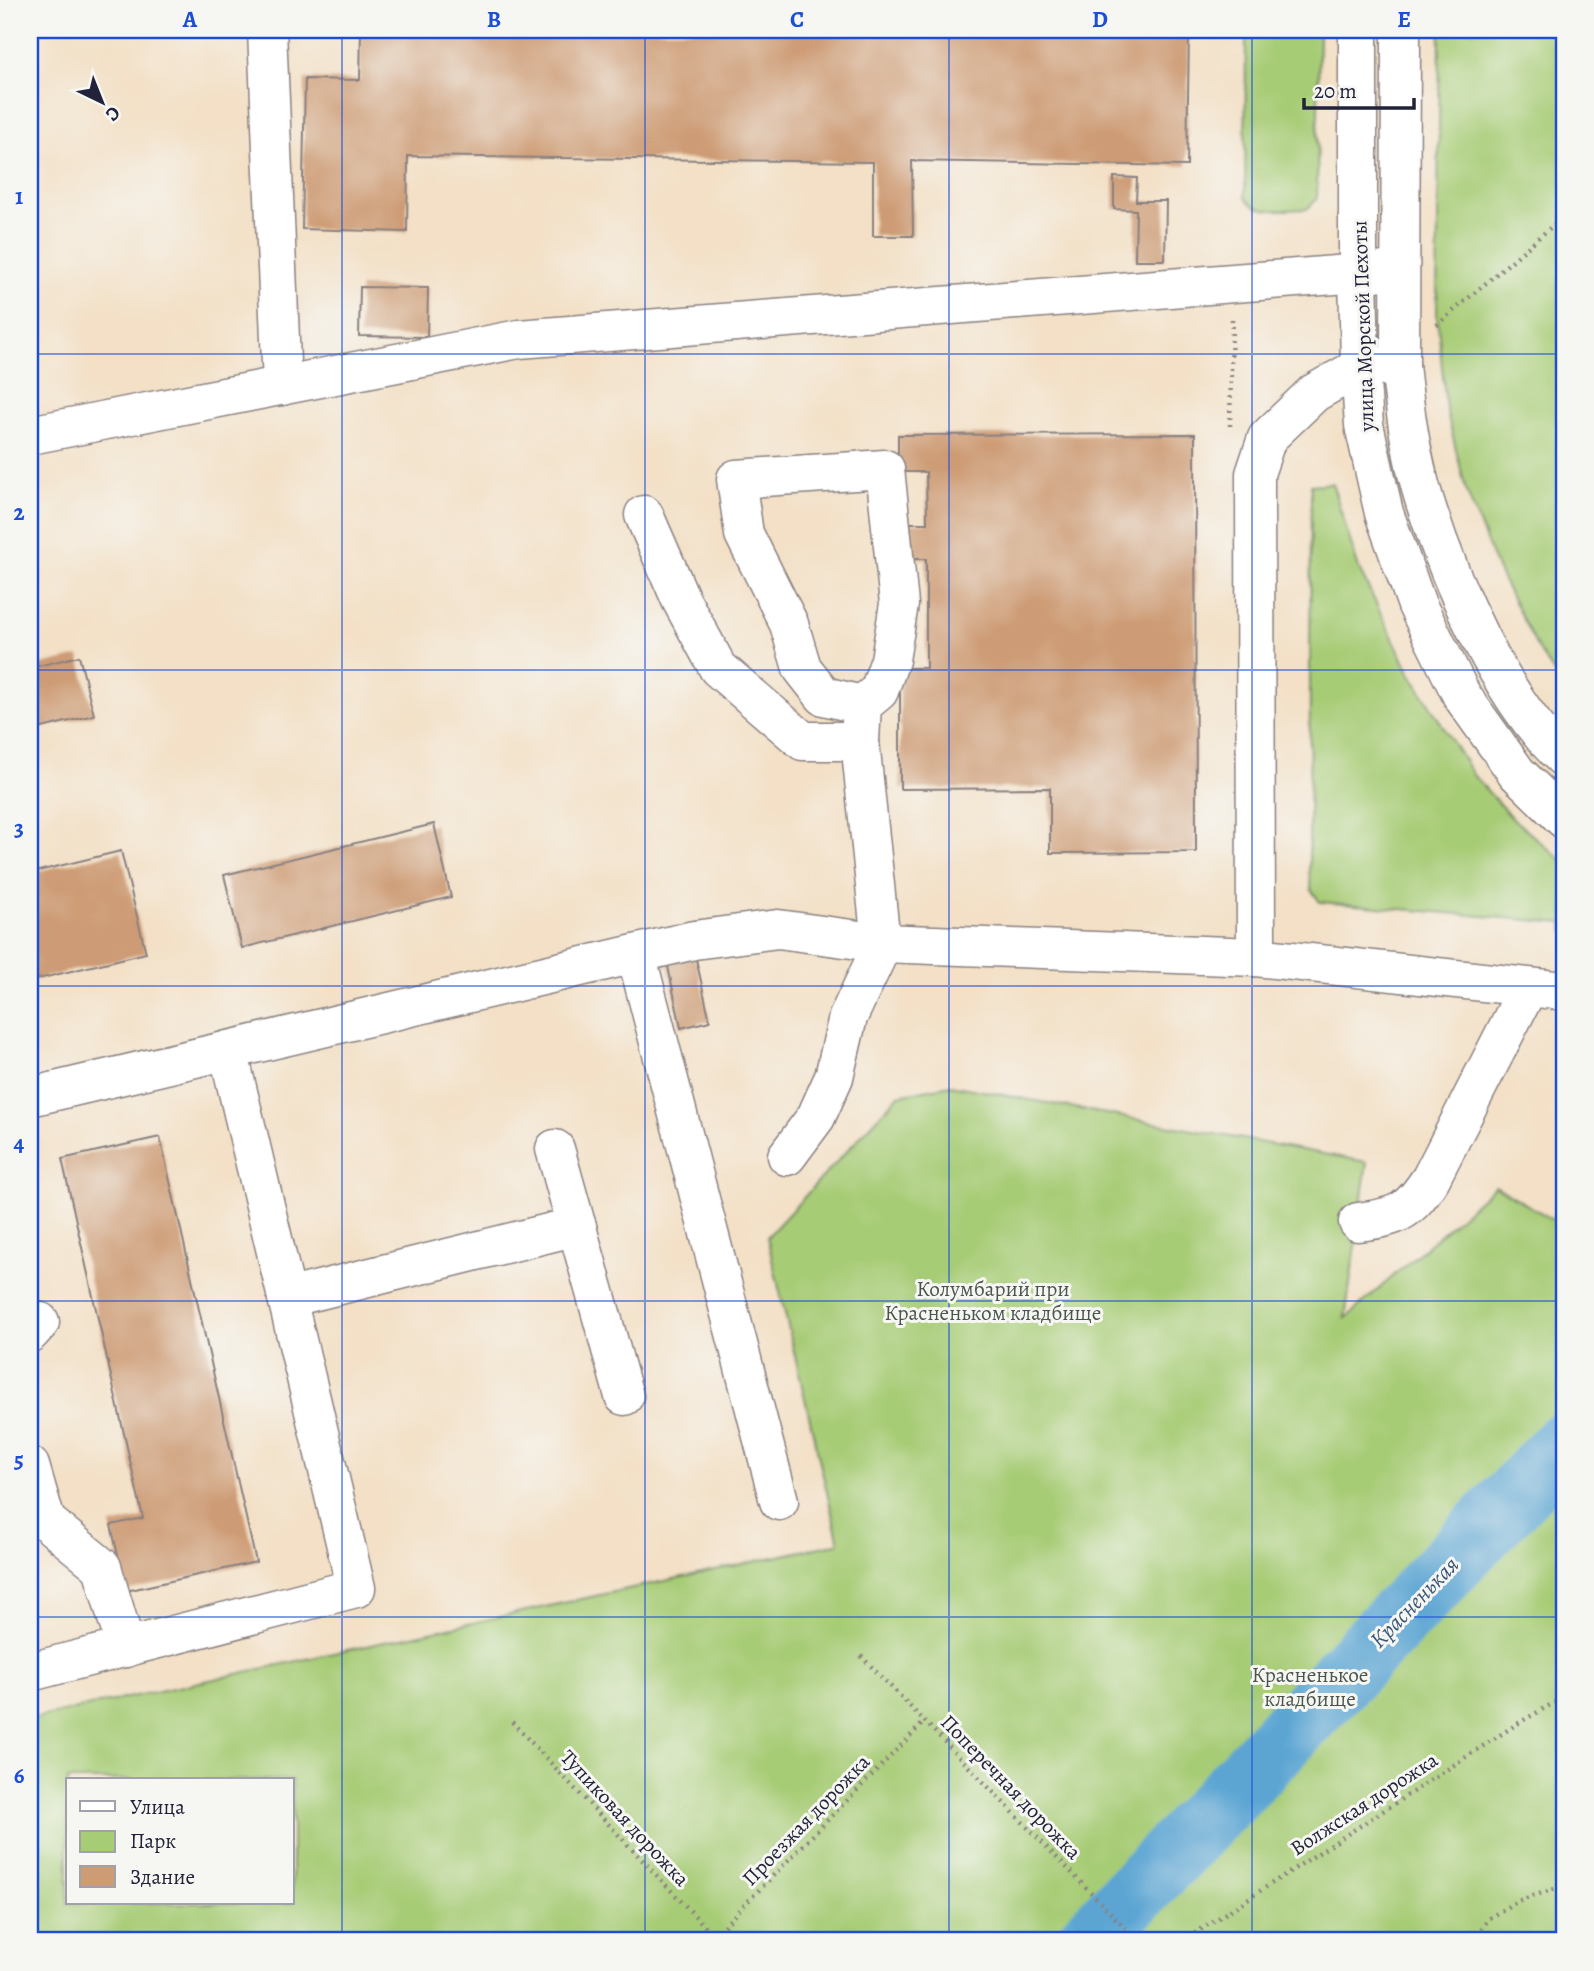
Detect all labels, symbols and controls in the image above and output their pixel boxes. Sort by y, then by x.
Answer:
text: A [182,4,198,35]
text: B [487,4,501,35]
text: C [790,4,804,35]
text: D [1092,4,1108,35]
text: E [1397,4,1411,35]
north arrow [66,66,136,136]
scale bar [1304,66,1414,110]
text: 20 m [1314,77,1357,105]
text: С [100,100,126,127]
text: 1 [15,181,23,212]
street label: улица Морской Пехоты [1345,220,1381,433]
text: 2 [13,497,25,528]
text: 3 [14,813,24,844]
text: 4 [14,1128,25,1159]
park label: Колумбарий при Красненьком кладбище [885,1275,1101,1327]
text: 5 [14,1444,24,1475]
water label: Красненькая [1363,1550,1466,1655]
park label: Красненькое кладбище [1252,1661,1368,1713]
street label: Поперечная дорожка [934,1708,1088,1866]
street label: Тупиковая дорожка [554,1744,696,1893]
street label: Волжская дорожка [1285,1746,1443,1862]
street label: Проезжая дорожка [736,1748,876,1892]
text: 6 [14,1760,25,1791]
legend [66,1778,294,1904]
text: Улица [130,1793,185,1821]
text: Парк [130,1827,176,1855]
text: Здание [130,1863,195,1891]

